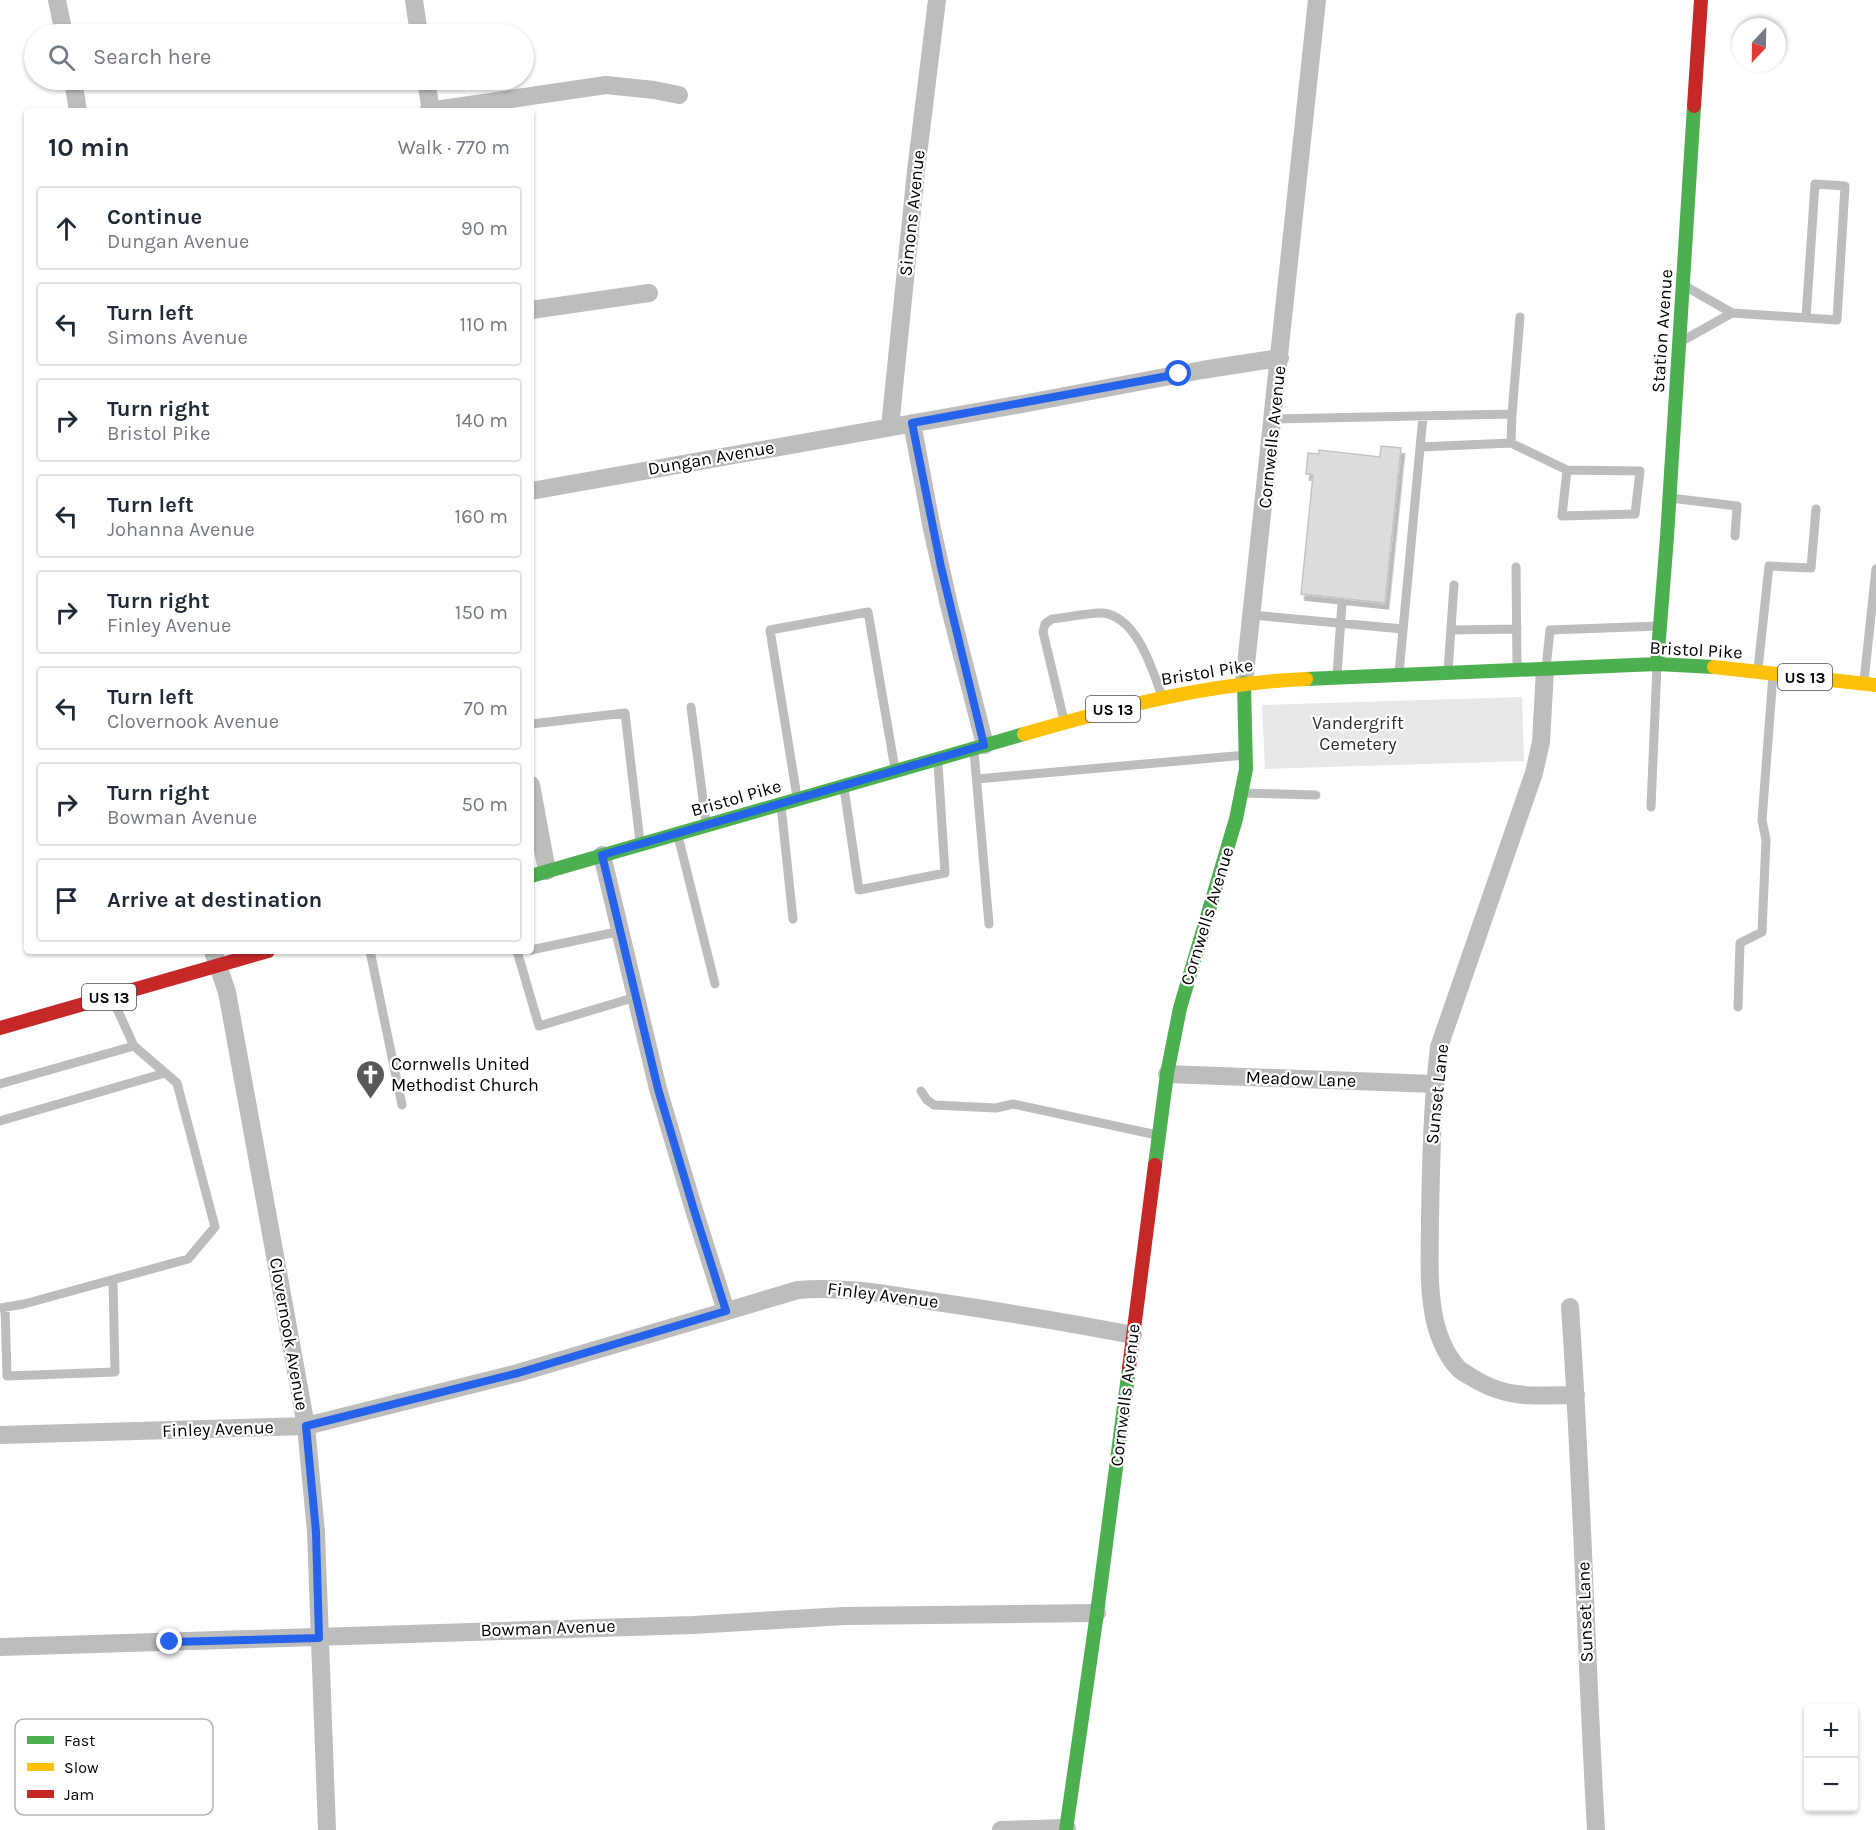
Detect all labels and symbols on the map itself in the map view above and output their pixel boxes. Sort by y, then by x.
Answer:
north arrow [1732,18,1786,72]
street label: Simons Avenue [894,149,930,277]
street label: Station Avenue [1647,268,1677,394]
route start [1165,360,1191,386]
street label: Cornwells Avenue [1254,364,1290,510]
street label: Dungan Avenue [646,436,776,480]
street label: Bristol Pike [1649,637,1743,663]
street label: Bristol Pike [1159,654,1255,690]
road number: US 13 [1778,664,1832,690]
road number: US 13 [1086,696,1140,722]
park label: Vandergrift Cemetery [1312,712,1404,755]
street label: Bristol Pike [688,775,784,821]
street label: Cornwells Avenue [1175,844,1239,988]
road number: US 13 [82,984,136,1010]
street label: Sunset Lane [1421,1043,1453,1145]
place label: Cornwells United Methodist Church [391,1053,539,1096]
church icon: Cornwells United Methodist Church [354,1058,386,1100]
street label: Meadow Lane [1245,1066,1357,1092]
street label: Clovernook Avenue [265,1256,313,1412]
street label: Finley Avenue [826,1277,940,1313]
street label: Cornwells Avenue [1105,1322,1145,1468]
street label: Finley Avenue [162,1416,274,1442]
street label: Sunset Lane [1572,1561,1598,1663]
street label: Bowman Avenue [480,1615,616,1641]
route end [156,1628,182,1654]
legend [15,1719,213,1815]
text: Fast [64,1731,95,1750]
text: Slow [64,1758,99,1777]
text: Jam [64,1785,94,1804]

